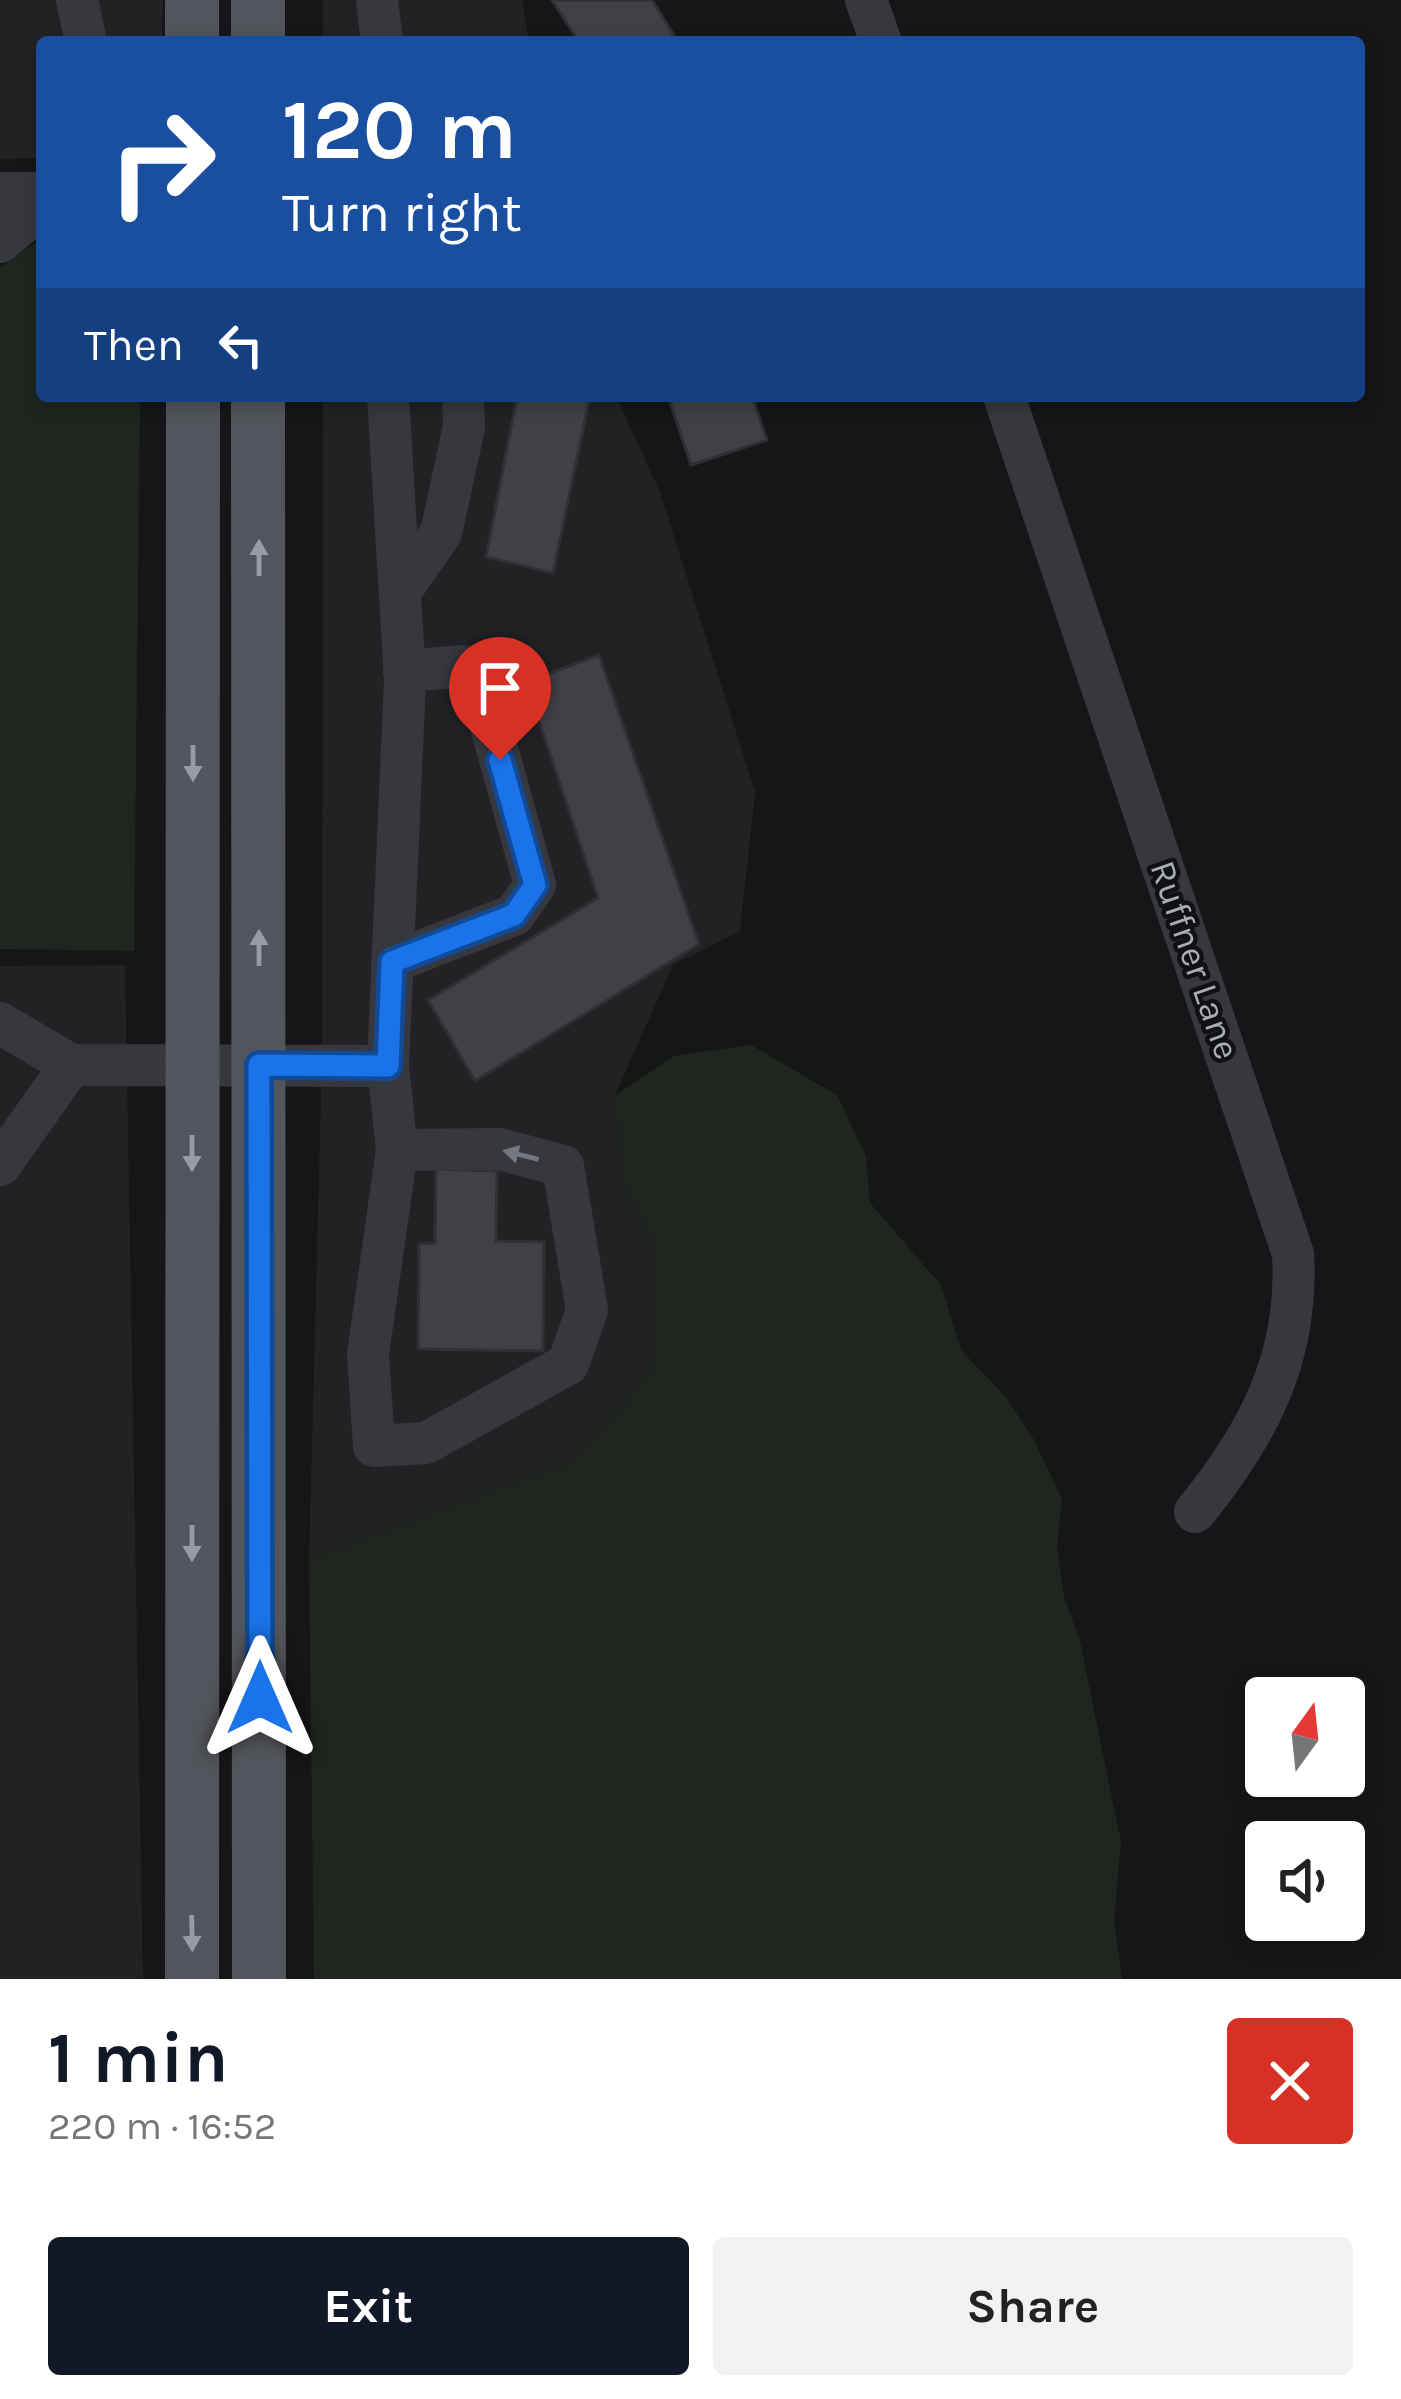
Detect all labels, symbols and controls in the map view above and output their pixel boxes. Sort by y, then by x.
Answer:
text: 120 m [282,81,517,179]
icon: right [84,84,240,240]
text: Turn right [282,181,522,245]
icon: left [208,312,274,378]
text: Then [84,319,184,371]
one-way arrow [249,538,268,576]
pin [449,637,551,760]
icon: arrive [467,655,533,721]
one-way arrow [183,745,203,783]
street label: Ruffner Lane [1141,855,1249,1065]
one-way arrow [249,928,269,966]
one-way arrow [182,1135,202,1173]
one-way arrow [502,1144,539,1163]
one-way arrow [182,1525,202,1563]
position arrow [197,1635,323,1761]
north arrow [1245,1677,1365,1797]
map controls [1245,1677,1365,1941]
button: sound [1245,1821,1365,1941]
one-way arrow [182,1915,201,1953]
text: 1 min [48,2016,229,2100]
button: close [1227,2018,1353,2144]
text: 220 m · 16:52 [48,2103,276,2149]
button: Exit [48,2237,689,2375]
button: Share [713,2237,1353,2375]

